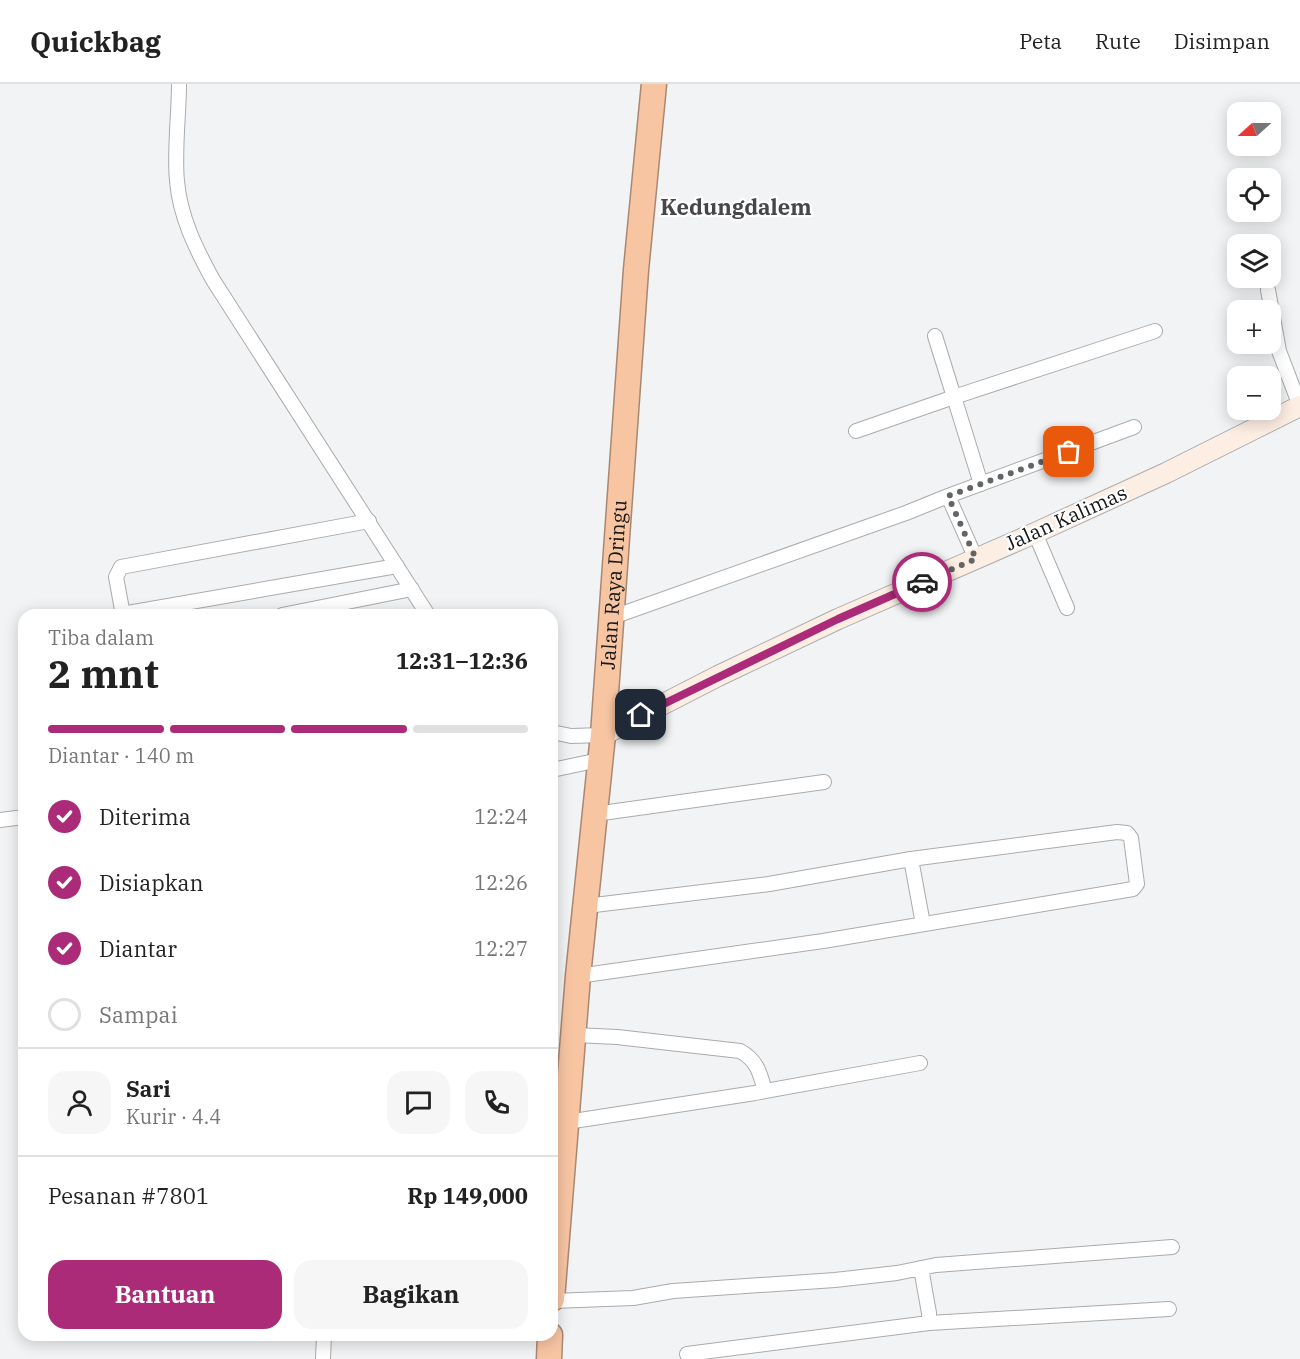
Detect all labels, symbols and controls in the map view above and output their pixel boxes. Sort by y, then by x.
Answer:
text: Quickbag [30,23,161,60]
text: Peta [1019,27,1062,55]
text: Rute [1095,27,1141,55]
text: Disimpan [1174,27,1270,55]
north arrow [1227,102,1281,156]
map controls [1227,102,1281,420]
button: locate [1227,168,1281,222]
district label: Kedungdalem [660,192,812,221]
button: layers [1227,234,1281,288]
button: + [1227,300,1281,354]
button: − [1227,366,1281,420]
pin [1043,426,1094,477]
icon: bag [1052,435,1085,468]
street label: Jalan Kalimas [1000,479,1131,557]
street label: Jalan Raya Dringu [594,499,633,670]
courier [892,552,952,612]
icon: car [906,566,939,599]
text: Tiba dalam [48,624,154,651]
text: 12:31–12:36 [396,646,528,675]
text: 2 mnt [48,648,159,699]
pin [615,689,666,740]
icon: home [624,698,657,731]
text: Diantar · 140 m [48,742,194,769]
icon: check [48,800,81,833]
text: Diterima [99,802,191,831]
text: 12:24 [474,803,528,830]
icon: check [48,866,81,899]
text: Disiapkan [99,868,204,897]
text: 12:26 [474,869,528,896]
icon: check [48,932,81,965]
text: Diantar [99,934,177,963]
text: 12:27 [474,935,528,962]
text: Sampai [99,1000,178,1029]
button: person [48,1071,111,1134]
button: chat [387,1071,450,1134]
button: phone [465,1071,528,1134]
text: Sari [126,1074,171,1103]
text: Kurir · 4.4 [126,1103,221,1130]
text: Pesanan #7801 [48,1181,209,1210]
text: Rp 149,000 [407,1181,528,1210]
button: Bantuan [48,1260,282,1329]
button: Bagikan [294,1260,528,1329]

